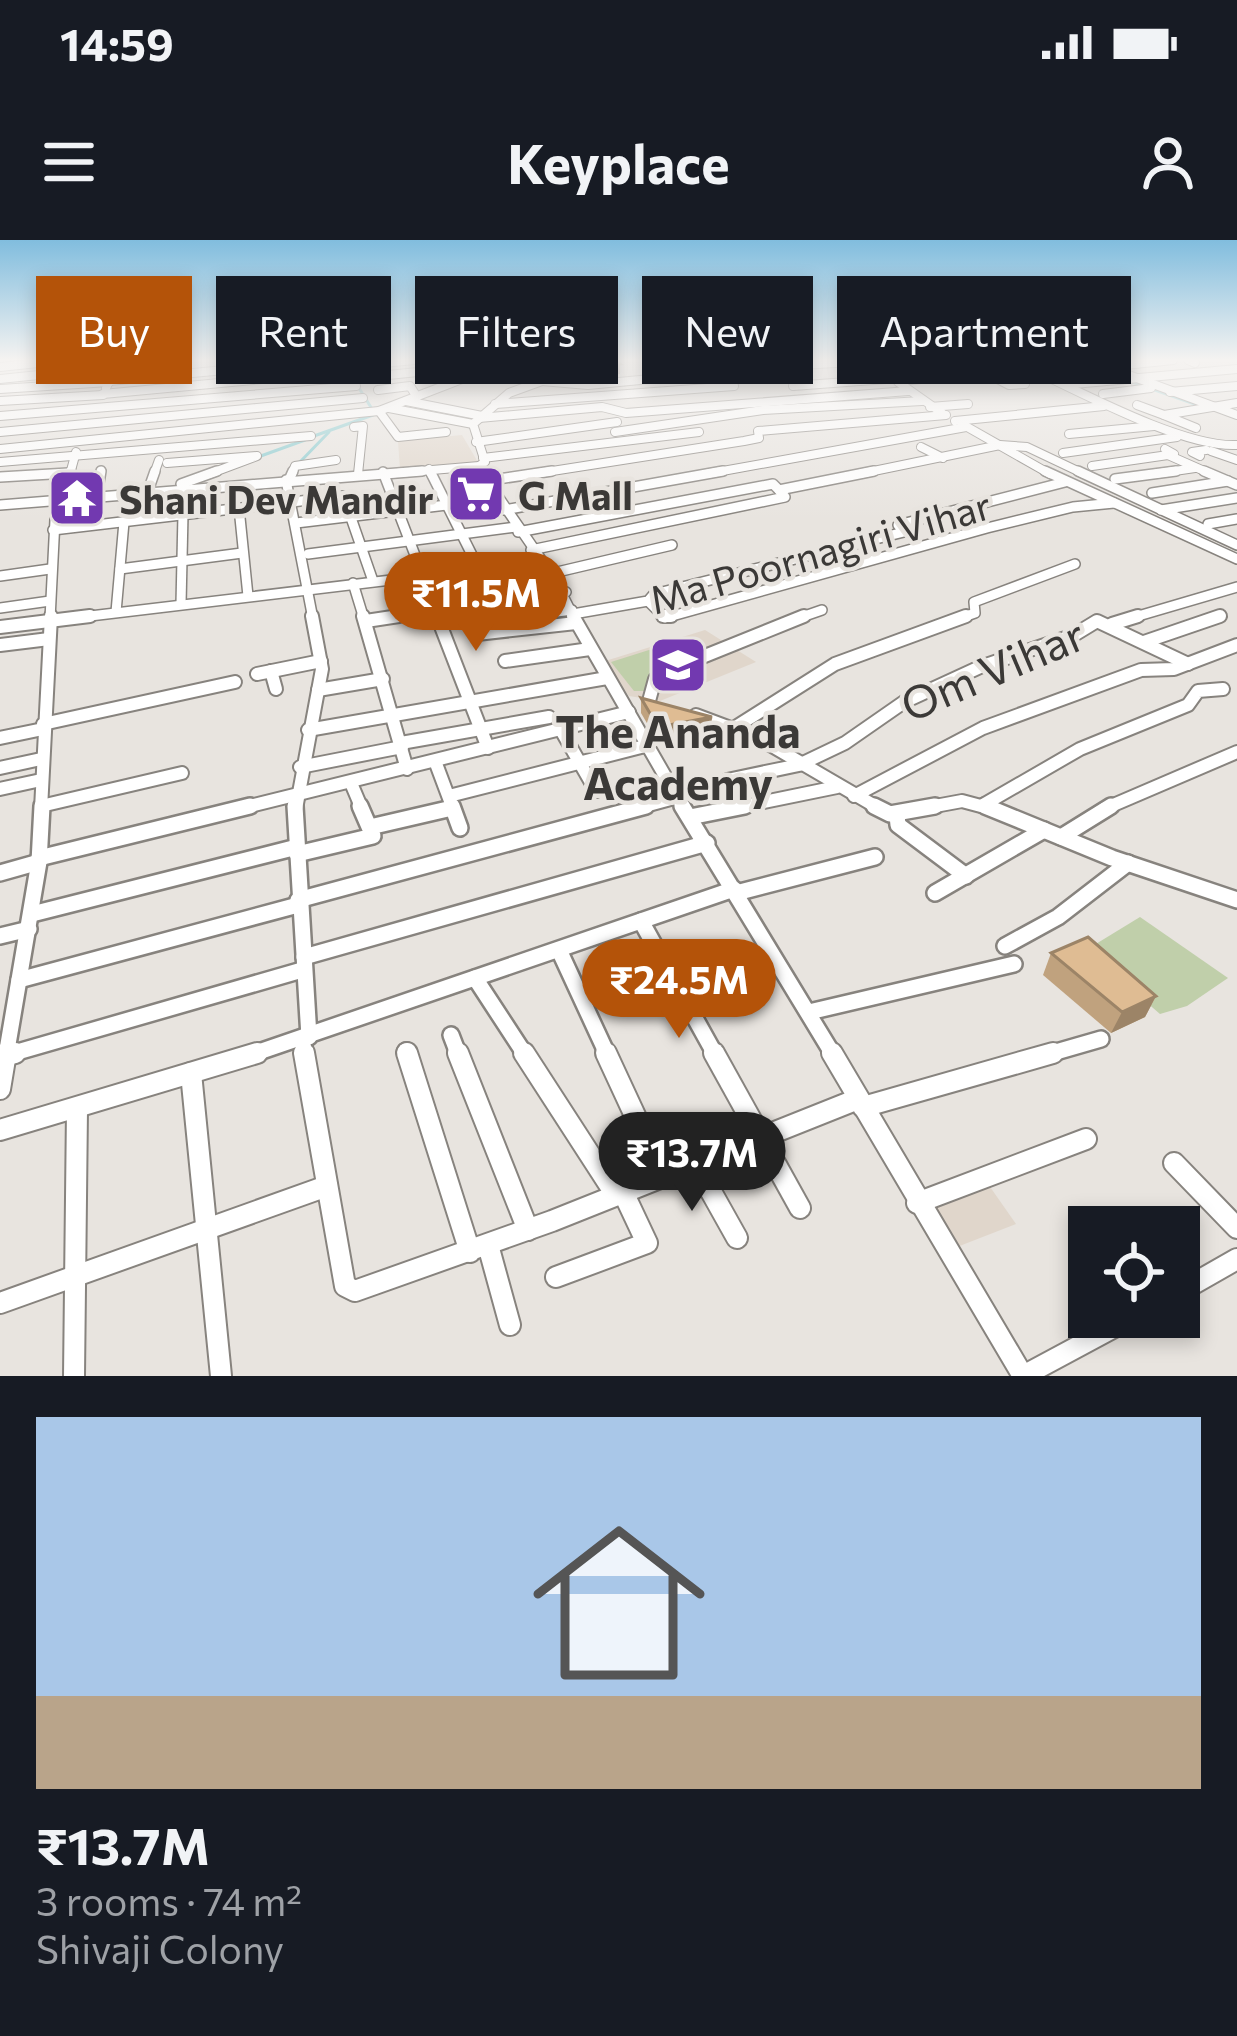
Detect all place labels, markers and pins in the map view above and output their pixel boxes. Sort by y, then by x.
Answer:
supermarket icon: G Mall [445,463,507,525]
temple icon: Shani Dev Mandir [46,467,108,529]
place label: G Mall [518,470,633,518]
place label: Shani Dev Mandir [119,474,434,522]
pin: ₹11.5M [378,552,574,654]
school or university icon: The Ananda Academy [647,634,709,696]
place label: The Ananda Academy [555,702,801,809]
pin: ₹24.5M [581,939,777,1041]
pin: ₹13.7M [594,1112,790,1214]

